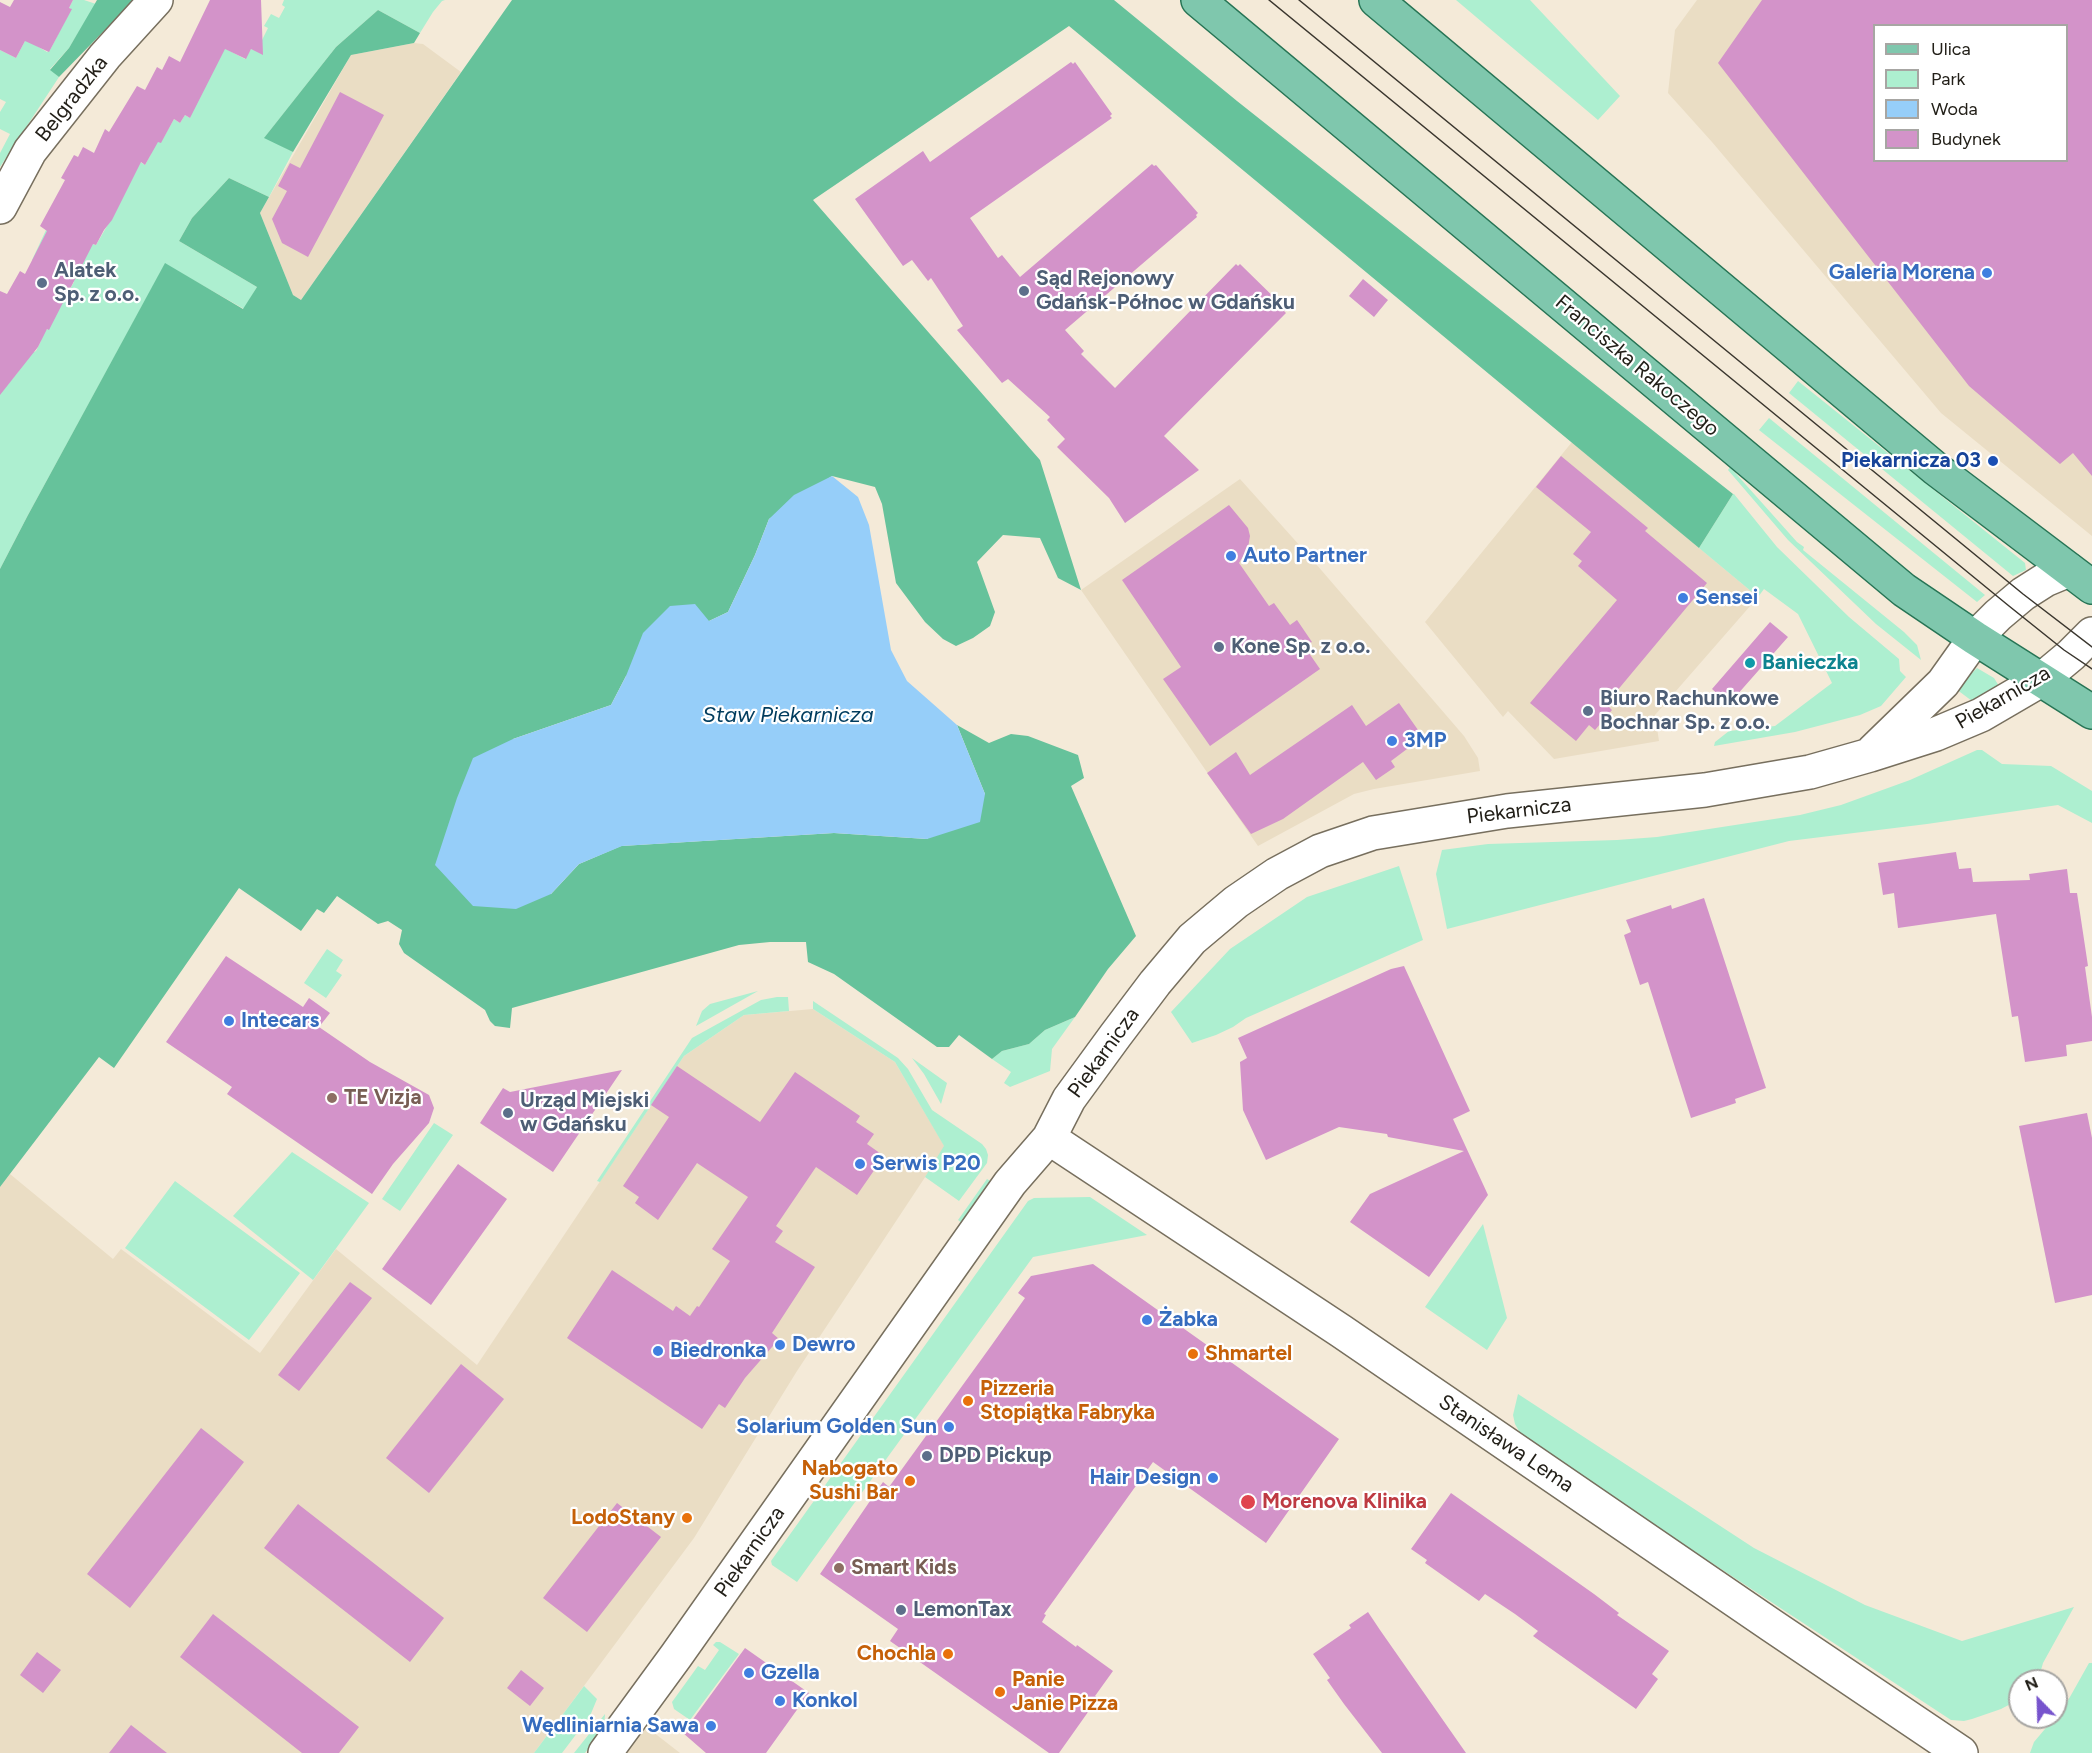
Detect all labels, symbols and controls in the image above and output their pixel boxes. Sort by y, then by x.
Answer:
legend [1873,24,2068,162]
text: Ulica [1931,38,1971,60]
street label: Belgradzka [31,51,113,147]
text: Park [1931,68,1965,90]
text: Woda [1931,98,1978,120]
text: Budynek [1931,128,2001,150]
place label: Alatek Sp. z o.o. [54,258,139,308]
place label: Galeria Morena [1829,260,1975,286]
place label: Sąd Rejonowy Gdańsk-Północ w Gdańsku [1036,266,1295,316]
marker: Galeria Morena [1980,266,1994,280]
marker: Alatek Sp. z o.o. [35,276,49,290]
marker: Sąd Rejonowy Gdańsk-Północ w Gdańsku [1017,284,1031,298]
street label: Franciszka Rakoczego [1550,290,1724,442]
place label: Piekarnicza 03 [1841,448,1981,474]
marker: Piekarnicza 03 [1986,454,2000,468]
place label: Auto Partner [1243,543,1367,569]
marker: Auto Partner [1224,549,1238,563]
place label: Sensei [1695,585,1758,611]
marker: Sensei [1676,591,1690,605]
place label: Kone Sp. z o.o. [1231,634,1371,660]
marker: Kone Sp. z o.o. [1212,640,1226,654]
place label: Banieczka [1762,650,1859,676]
marker: Banieczka [1743,656,1757,670]
street label: Piekarnicza [1951,661,2055,735]
place label: Biuro Rachunkowe Bochnar Sp. z o.o. [1600,686,1779,736]
water label: Staw Piekarnicza [702,703,874,729]
marker: Biuro Rachunkowe Bochnar Sp. z o.o. [1581,704,1595,718]
place label: 3MP [1404,728,1446,754]
marker: 3MP [1385,734,1399,748]
street label: Piekarnicza [1465,792,1573,830]
street label: Piekarnicza [1063,1003,1145,1103]
place label: Intecars [241,1008,319,1034]
marker: Intecars [222,1014,236,1028]
place label: TE Vizja [344,1085,422,1111]
place label: Urząd Miejski w Gdańsku [520,1088,649,1138]
marker: TE Vizja [325,1091,339,1105]
marker: Urząd Miejski w Gdańsku [501,1106,515,1120]
place label: Serwis P20 [872,1151,981,1177]
marker: Serwis P20 [853,1157,867,1171]
place label: Żabka [1159,1307,1218,1333]
marker: Żabka [1140,1313,1154,1327]
place label: Dewro [792,1332,856,1358]
place label: Biedronka [670,1338,767,1364]
marker: Dewro [773,1338,787,1352]
place label: Shmartel [1205,1341,1292,1367]
marker: Biedronka [651,1344,665,1358]
marker: Shmartel [1186,1347,1200,1361]
place label: Pizzeria Stopiątka Fabryka [980,1376,1155,1426]
street label: Stanisława Lema [1434,1390,1578,1498]
marker: Pizzeria Stopiątka Fabryka [961,1394,975,1408]
place label: Solarium Golden Sun [736,1414,937,1440]
marker: Solarium Golden Sun [942,1420,956,1434]
place label: DPD Pickup [939,1443,1052,1469]
marker: DPD Pickup [920,1449,934,1463]
place label: Nabogato Sushi Bar [802,1456,898,1506]
place label: Hair Design [1089,1465,1201,1491]
marker: Hair Design [1206,1471,1220,1485]
marker: Nabogato Sushi Bar [903,1474,917,1488]
place label: Morenova Klinika [1262,1489,1427,1515]
marker: Morenova Klinika [1239,1493,1257,1511]
street label: Piekarnicza [709,1502,791,1602]
place label: LodoStany [571,1505,675,1531]
marker: LodoStany [680,1511,694,1525]
place label: Smart Kids [851,1555,956,1581]
marker: Smart Kids [832,1561,846,1575]
place label: LemonTax [913,1597,1012,1623]
marker: LemonTax [894,1603,908,1617]
place label: Chochla [857,1641,936,1667]
marker: Chochla [941,1647,955,1661]
place label: Gzella [761,1660,820,1686]
marker: Gzella [742,1666,756,1680]
place label: Panie Janie Pizza [1012,1667,1118,1717]
north arrow [2008,1669,2068,1729]
text: N [2022,1673,2041,1695]
marker: Panie Janie Pizza [993,1685,1007,1699]
place label: Konkol [792,1688,858,1714]
marker: Konkol [773,1694,787,1708]
place label: Wędliniarnia Sawa [522,1713,699,1739]
marker: Wędliniarnia Sawa [704,1719,718,1733]

